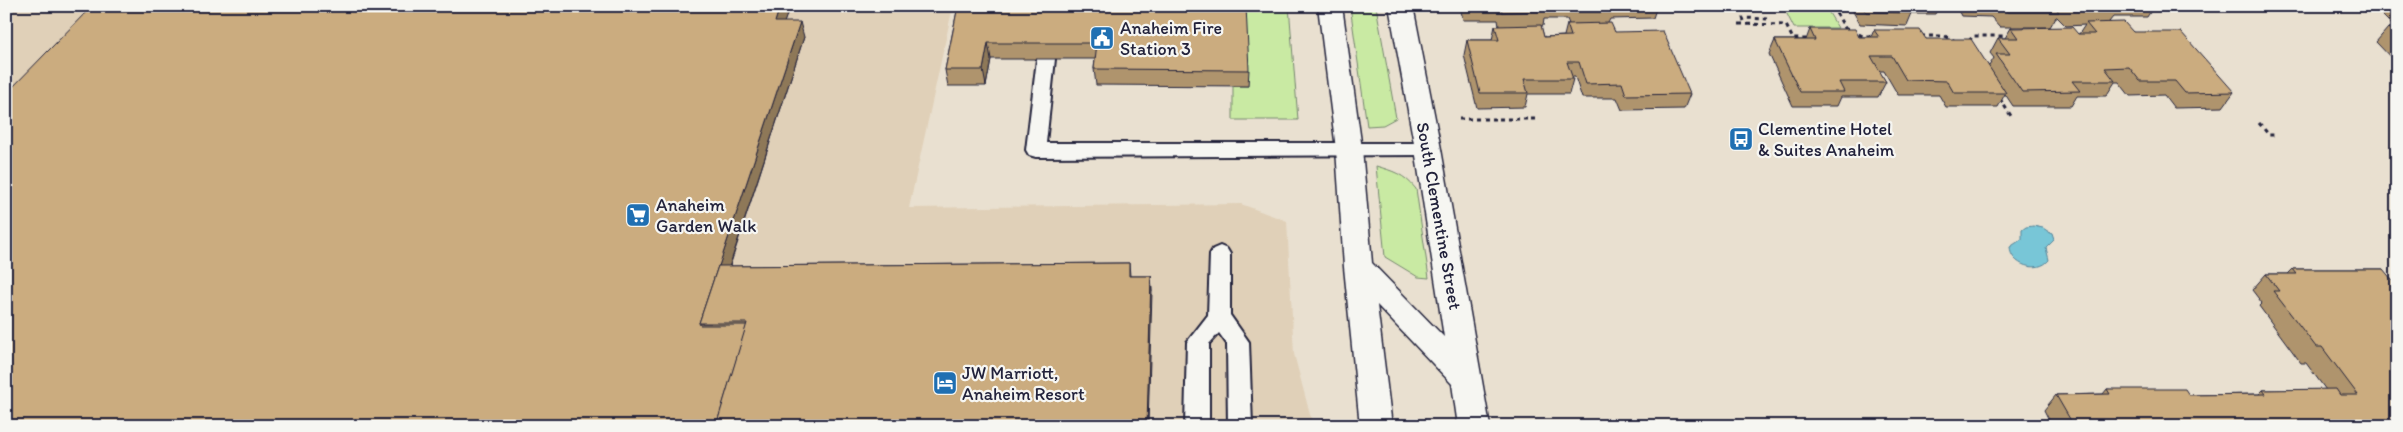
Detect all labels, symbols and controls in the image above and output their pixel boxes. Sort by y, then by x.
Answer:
place label: Anaheim Fire Station 3 [1120,17,1222,60]
public building icon: Anaheim Fire Station 3 [1089,25,1115,51]
place label: Clementine Hotel & Suites Anaheim [1758,118,1895,161]
street label: South Clementine Street [1412,121,1466,312]
bus stop icon: Clementine Hotel & Suites Anaheim [1728,126,1754,152]
place label: Anaheim Garden Walk [656,194,756,237]
supermarket icon: Anaheim Garden Walk [625,202,651,228]
place label: JW Marriott, Anaheim Resort [962,362,1085,405]
hotel icon: JW Marriott, Anaheim Resort [932,370,958,396]

